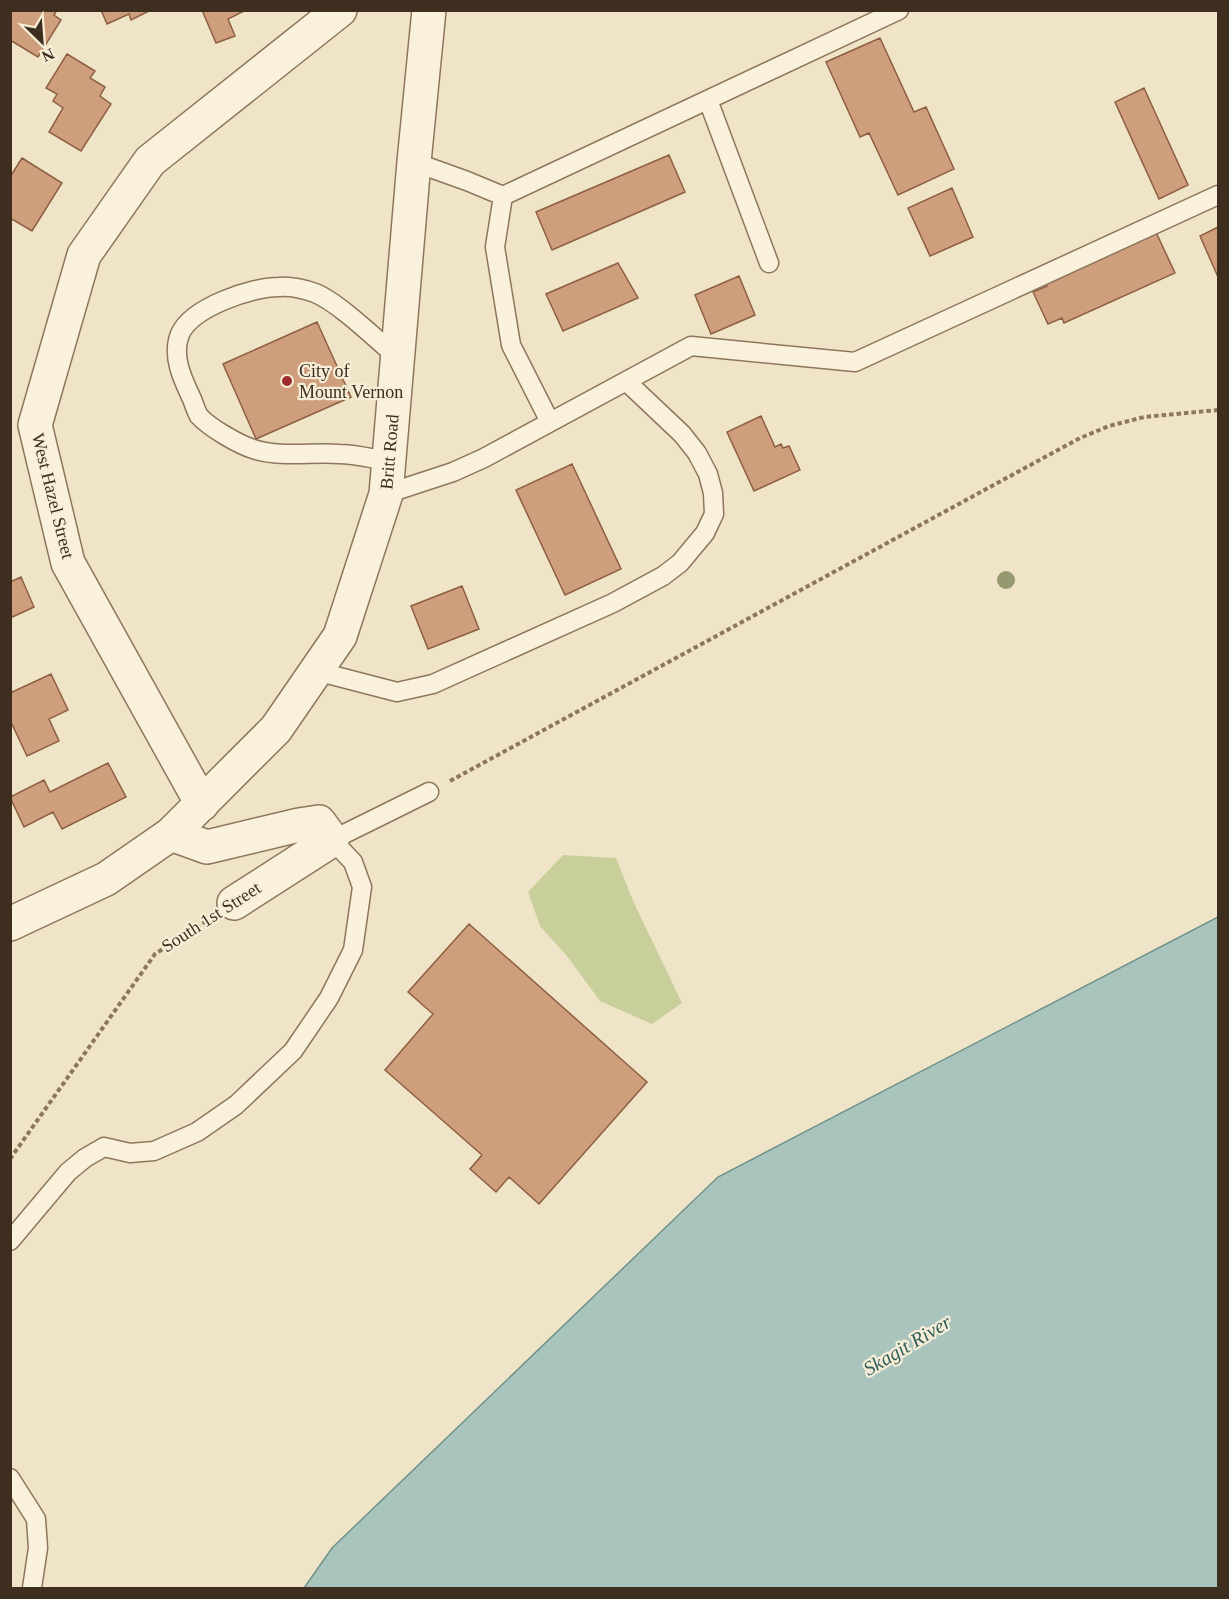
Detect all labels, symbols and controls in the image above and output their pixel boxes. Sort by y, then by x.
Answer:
north arrow [12,12,72,72]
text: N [39,45,57,65]
place label: City of Mount Vernon [299,361,403,402]
marker: City of Mount Vernon [280,374,294,388]
street label: Britt Road [376,413,403,490]
street label: West Hazel Street [28,431,78,561]
street label: South 1st Street [158,878,264,956]
water label: Skagit River [859,1310,955,1381]

